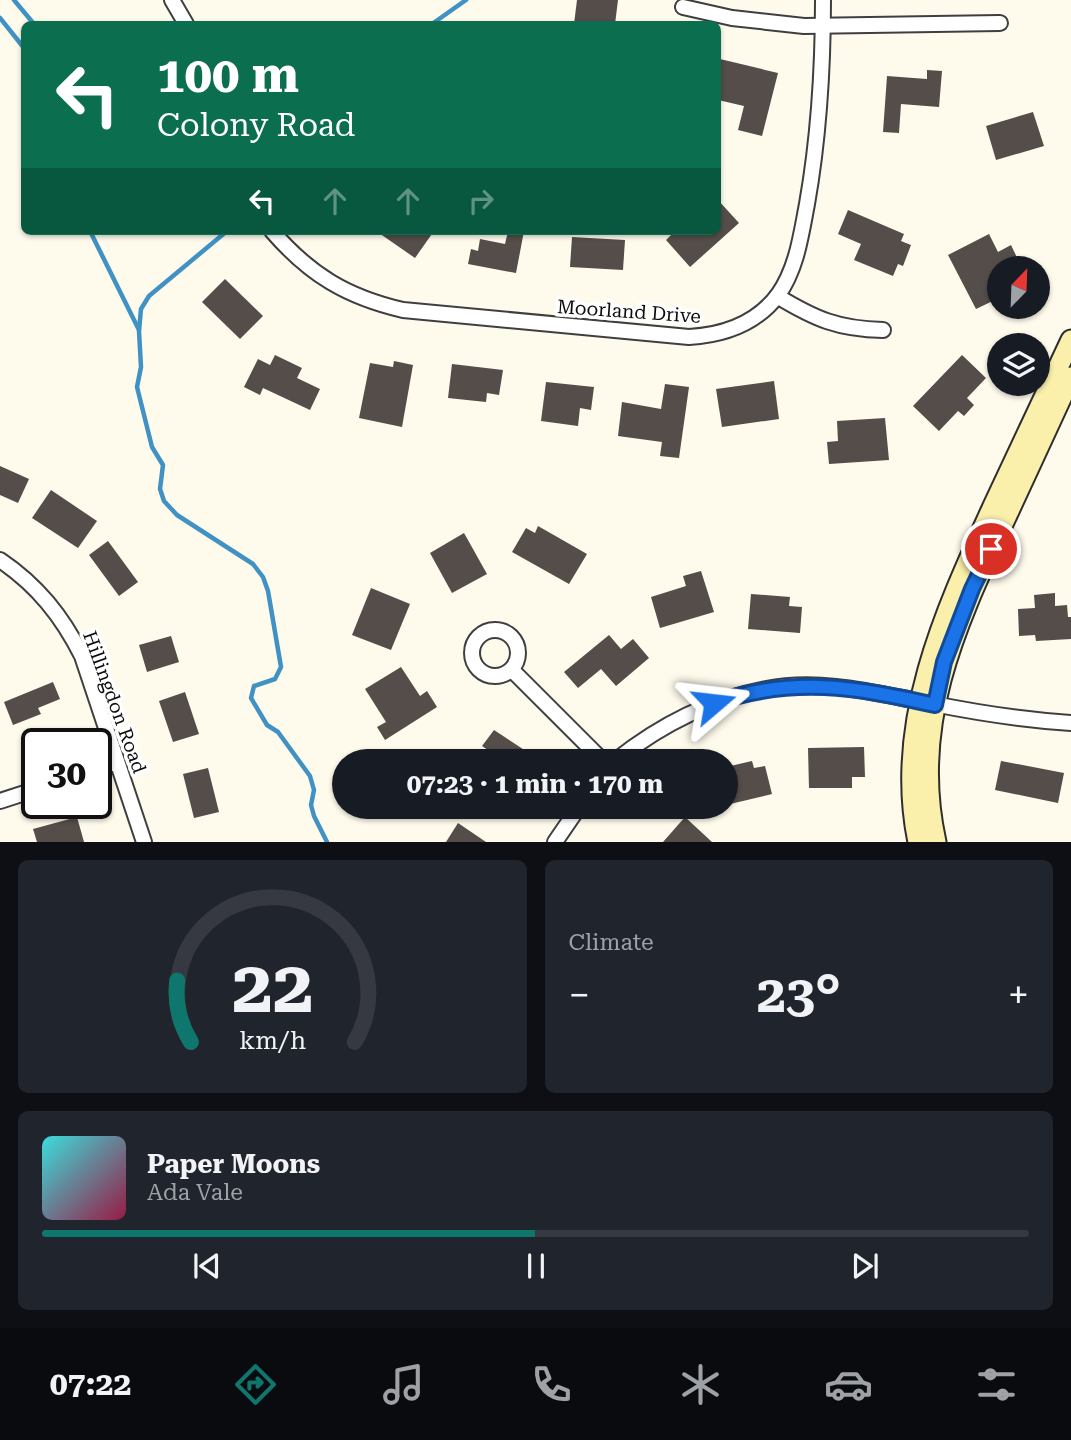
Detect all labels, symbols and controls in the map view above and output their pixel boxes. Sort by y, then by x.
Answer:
text: 100 m [157,47,299,104]
icon: left [42,49,133,140]
text: Colony Road [157,106,355,144]
icon: left [243,182,281,220]
icon: ahead [316,182,354,220]
icon: ahead [389,182,427,220]
icon: right [462,182,500,220]
north arrow [987,256,1050,318]
map controls [987,256,1050,396]
street label: Moorland Drive [556,295,702,328]
button: layers [987,333,1050,396]
pin [961,519,1021,579]
icon: arrive [972,530,1010,568]
street label: Hillingdon Road [78,628,151,777]
position arrow [677,666,751,740]
speed limit sign: 30 [21,728,112,819]
text: 07:23 · 1 min · 170 m [407,769,663,799]
text: Climate [569,929,654,956]
text: 22 [231,946,313,1031]
text: 23° [757,964,841,1025]
text: − [569,973,590,1017]
text: + [1008,973,1029,1017]
text: km/h [239,1026,306,1055]
text: Paper Moons [147,1149,320,1179]
text: Ada Vale [147,1179,243,1206]
icon: previous [188,1247,226,1285]
icon: pause [517,1247,555,1285]
icon: next [846,1247,884,1285]
icon: directions [231,1360,280,1409]
icon: music [379,1360,428,1409]
icon: phone [527,1360,576,1409]
icon: climate [676,1360,725,1409]
icon: car [824,1360,873,1409]
icon: filters [972,1360,1021,1409]
text: 07:22 [50,1365,131,1403]

